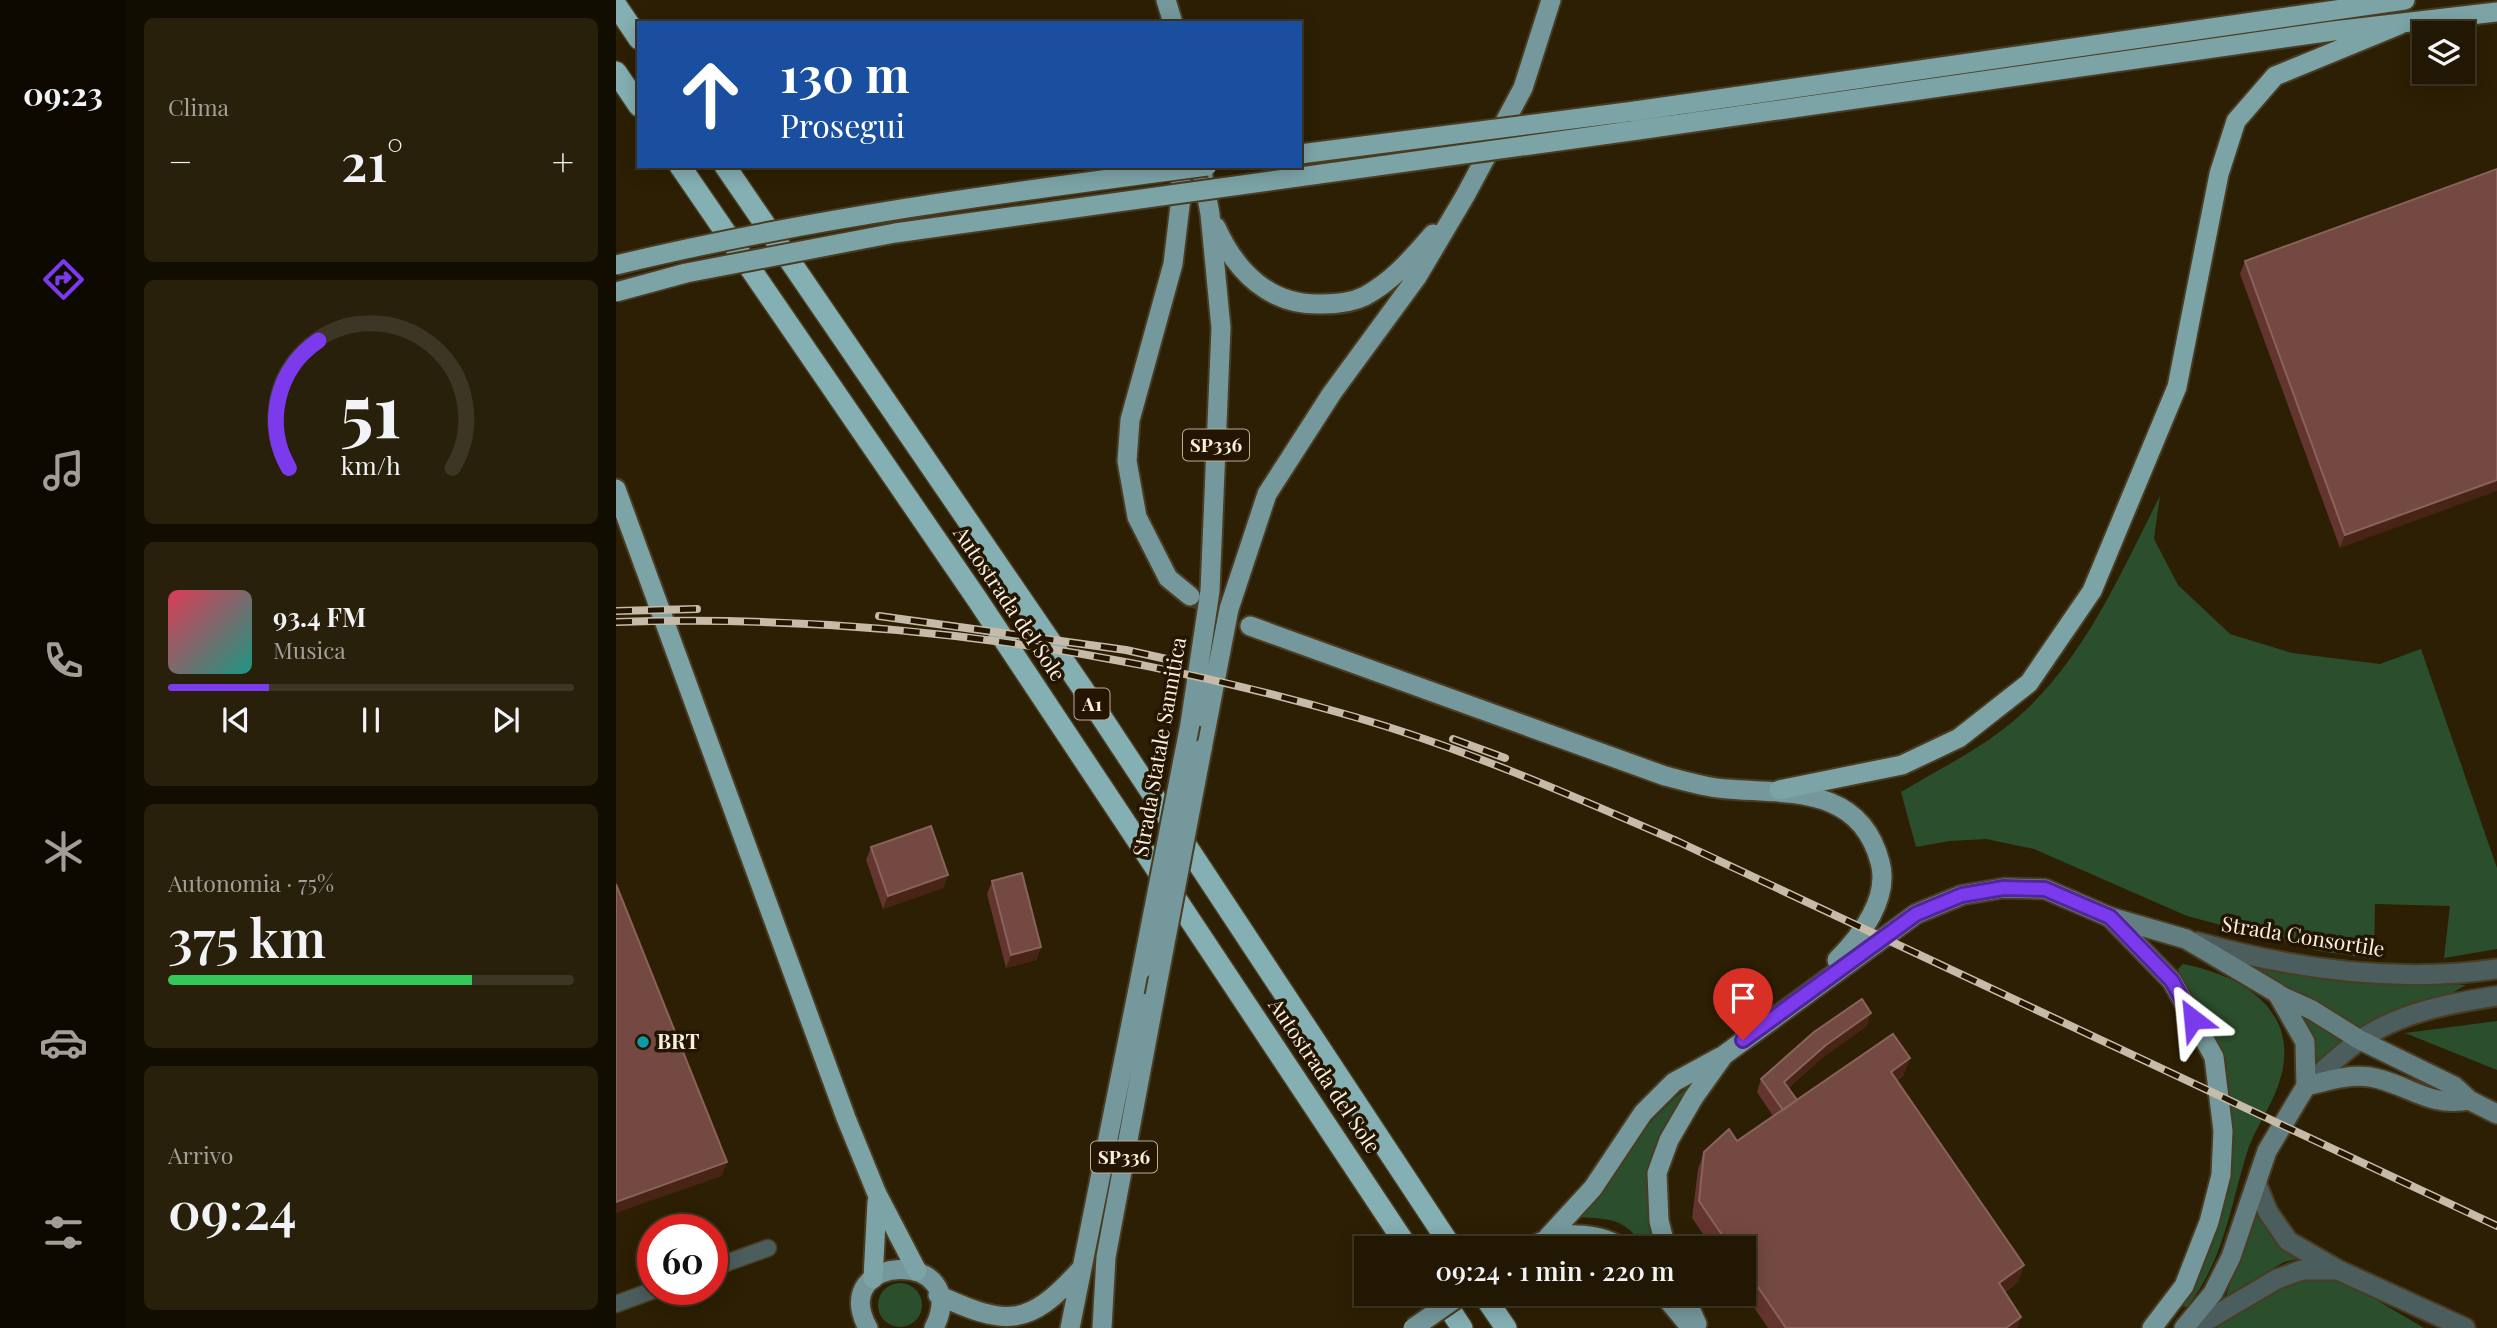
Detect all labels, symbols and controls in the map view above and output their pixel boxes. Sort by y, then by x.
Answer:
map controls [2412,21,2475,84]
button: layers [2412,21,2475,84]
text: 130 m [780,40,910,105]
icon: ahead [665,49,756,140]
text: 09:23 [23,71,103,114]
text: Clima [168,91,229,122]
text: Prosegui [780,103,905,146]
text: 21° [341,126,403,195]
text: − [168,135,193,186]
text: + [552,135,574,186]
icon: directions [39,255,88,304]
text: 51 [340,359,402,456]
road number: SP336 [1183,430,1249,460]
icon: music [39,446,88,495]
text: km/h [341,448,401,481]
street label: Autostrada del Sole [948,519,1073,686]
text: 93.4 FM [273,599,366,634]
text: Musica [273,634,346,665]
street label: Strada Statale Sannitica [1125,634,1191,859]
icon: phone [39,636,88,685]
road number: A1 [1074,688,1110,720]
icon: previous [217,701,255,739]
icon: pause [352,701,390,739]
icon: next [487,701,525,739]
icon: climate [39,827,88,876]
text: Autonomia · 75% [168,867,334,898]
text: 375 km [168,902,326,971]
street label: Strada Consortile [2220,908,2387,962]
pin [1713,968,1773,1040]
icon: arrive [1724,979,1762,1017]
position arrow [2156,982,2230,1056]
street label: Autostrada del Sole [1263,991,1388,1158]
icon: car [39,1018,88,1067]
place label: BRT [657,1026,700,1054]
marker: BRT [635,1034,651,1050]
text: Arrivo [168,1139,233,1170]
road number: SP336 [1091,1142,1157,1172]
text: 09:24 [168,1174,297,1243]
icon: filters [39,1208,88,1257]
speed limit sign: 60 [637,1214,728,1305]
text: 09:24 · 1 min · 220 m [1436,1253,1674,1288]

